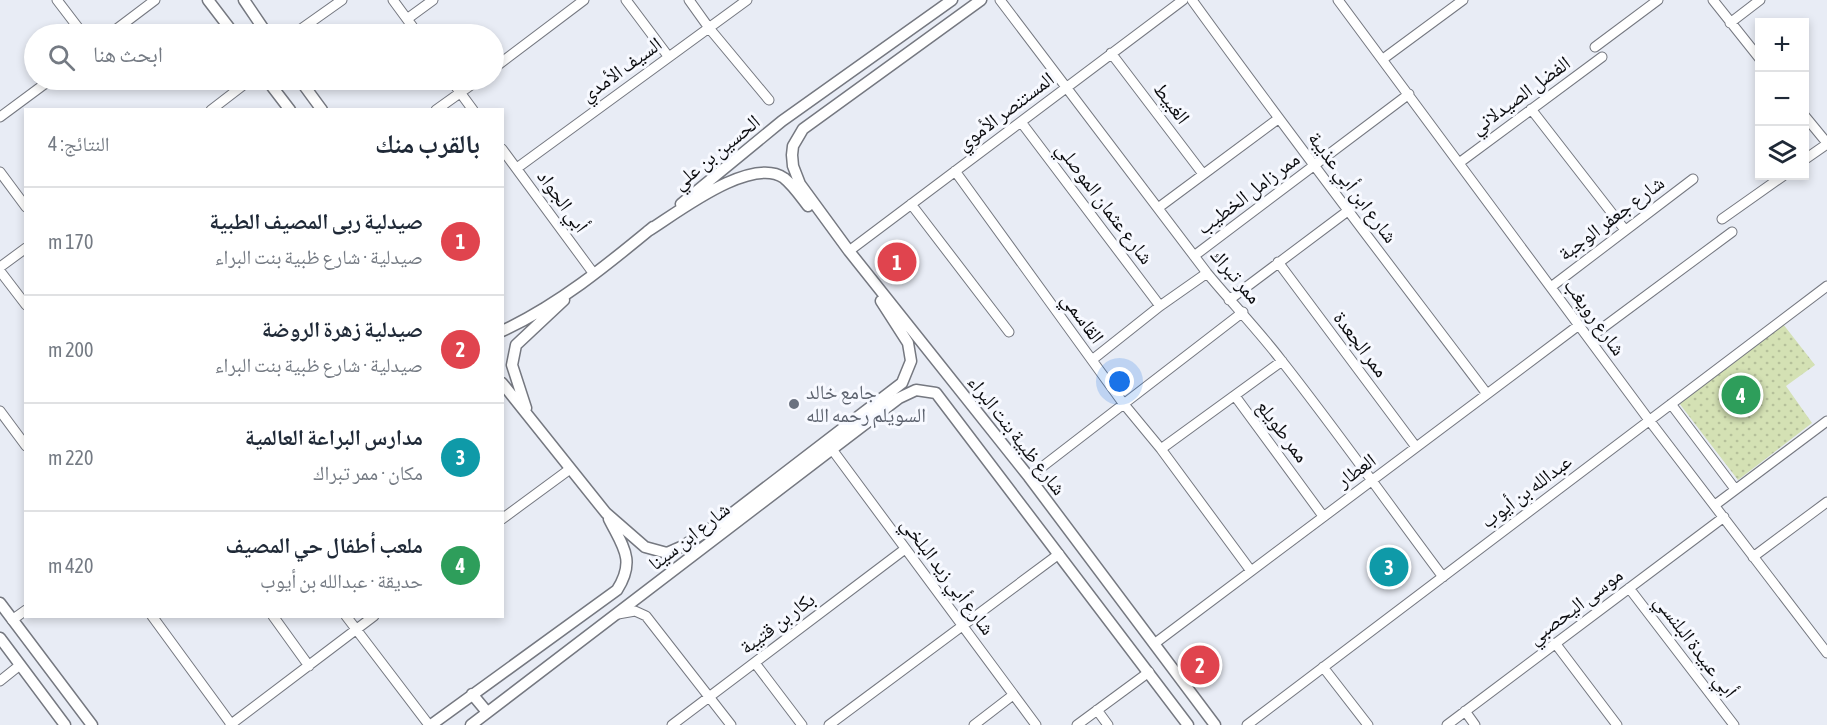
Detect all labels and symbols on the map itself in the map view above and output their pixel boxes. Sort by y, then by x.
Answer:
street label: السيف الأمدي [576,31,669,110]
street label: الفضل الصيدلاني [1465,51,1577,143]
street label: المستنصر الأموي [951,67,1061,159]
street label: الغبيط [1149,77,1195,128]
street label: الحسين بن علي [667,109,767,198]
street label: شارع ابن أبي عذيبة [1300,126,1403,250]
street label: شارع عثمان الموصلي [1048,137,1159,271]
street label: ممر زامل الخطيب [1192,146,1304,240]
street label: أبي الجواد [529,165,594,239]
street label: شارع جعفر الوجبة [1553,170,1669,266]
pin: 1 [878,240,916,284]
street label: ممر تبراك [1206,244,1266,308]
street label: شارع رويغب [1558,274,1631,361]
street label: القاسمي [1053,288,1109,350]
street label: ممر الجعدة [1329,306,1394,381]
your location [1105,367,1134,396]
street label: شارع ظبية بنت البراء [962,370,1071,500]
pin: 4 [1722,372,1760,418]
place label: جامع خالد السويلم رحمه الله [806,380,926,429]
street label: ممر طويلع [1251,395,1314,468]
marker: جامع خالد السويلم رحمه الله [787,397,801,411]
street label: العطار [1331,448,1380,492]
street label: عبدالله بن أيوب [1476,449,1576,533]
street label: شارع ابن سينا [643,497,735,576]
street label: شارع أبي زيد البلخي [893,512,1000,642]
pin: 3 [1370,544,1408,590]
street label: موسى اليحصبي [1523,562,1630,653]
street label: بكار بن قتيبة [735,587,819,659]
street label: أبي عبيدة البلنسي [1646,590,1743,705]
pin: 2 [1180,642,1220,688]

